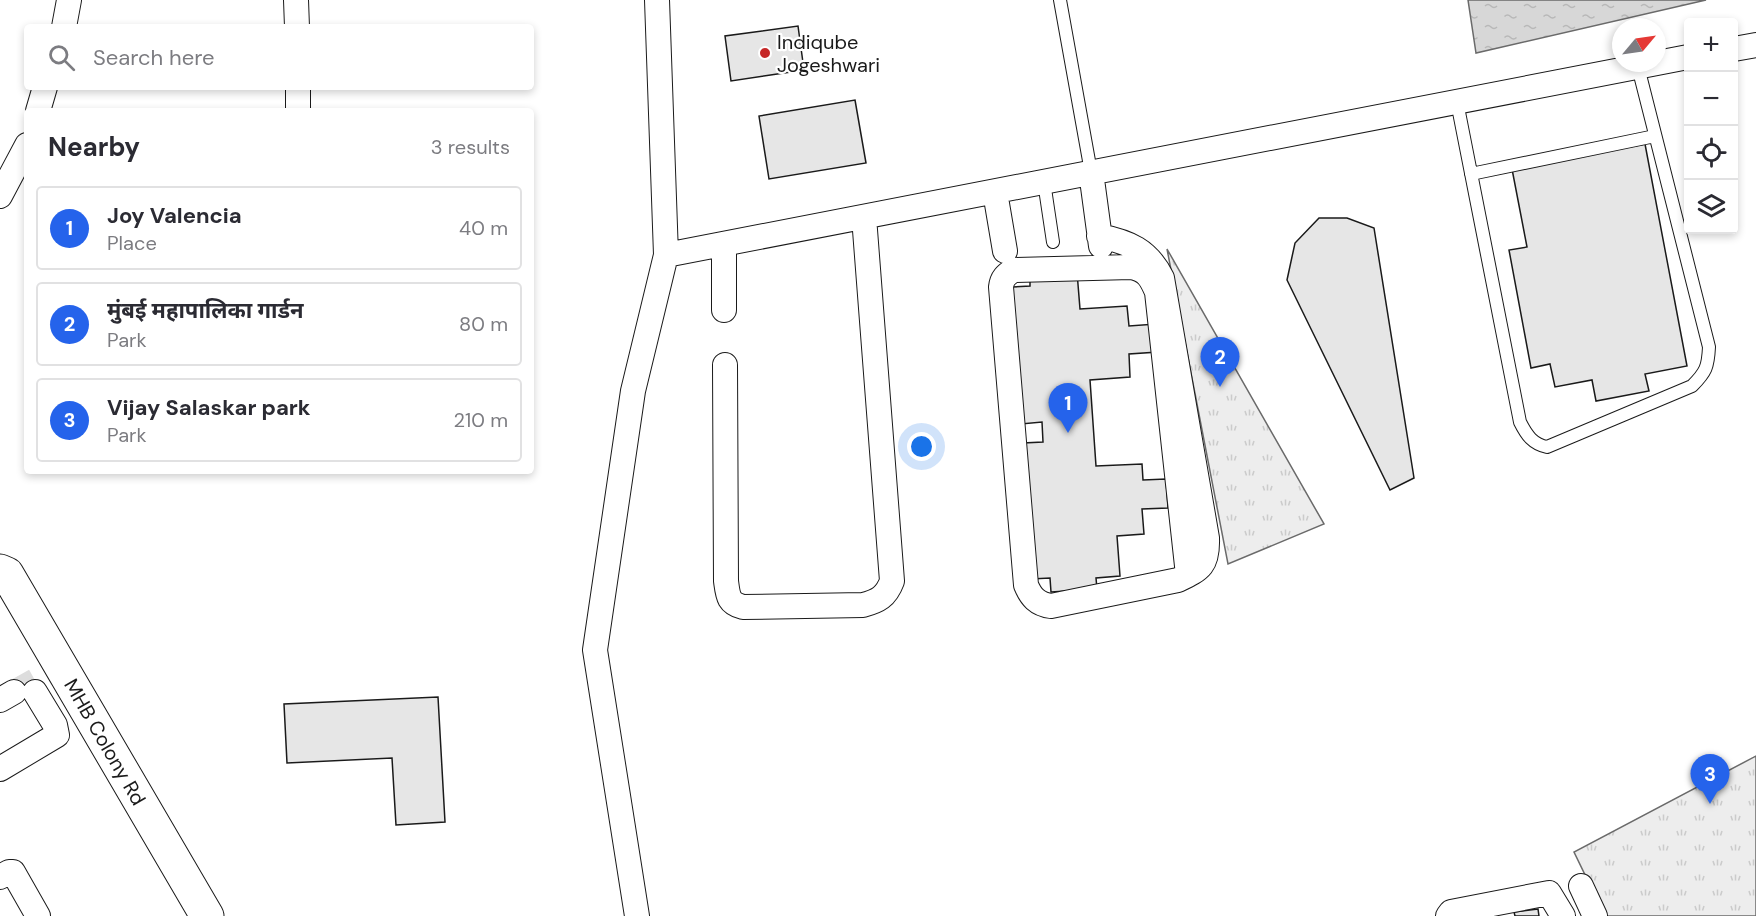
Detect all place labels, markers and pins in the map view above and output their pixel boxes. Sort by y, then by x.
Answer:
place label: Indiqube Jogeshwari [777,29,880,78]
marker: Indiqube Jogeshwari [758,46,772,60]
pin: 2 [1200,338,1240,387]
pin: 1 [1048,384,1088,433]
pin: 3 [1690,754,1730,804]

